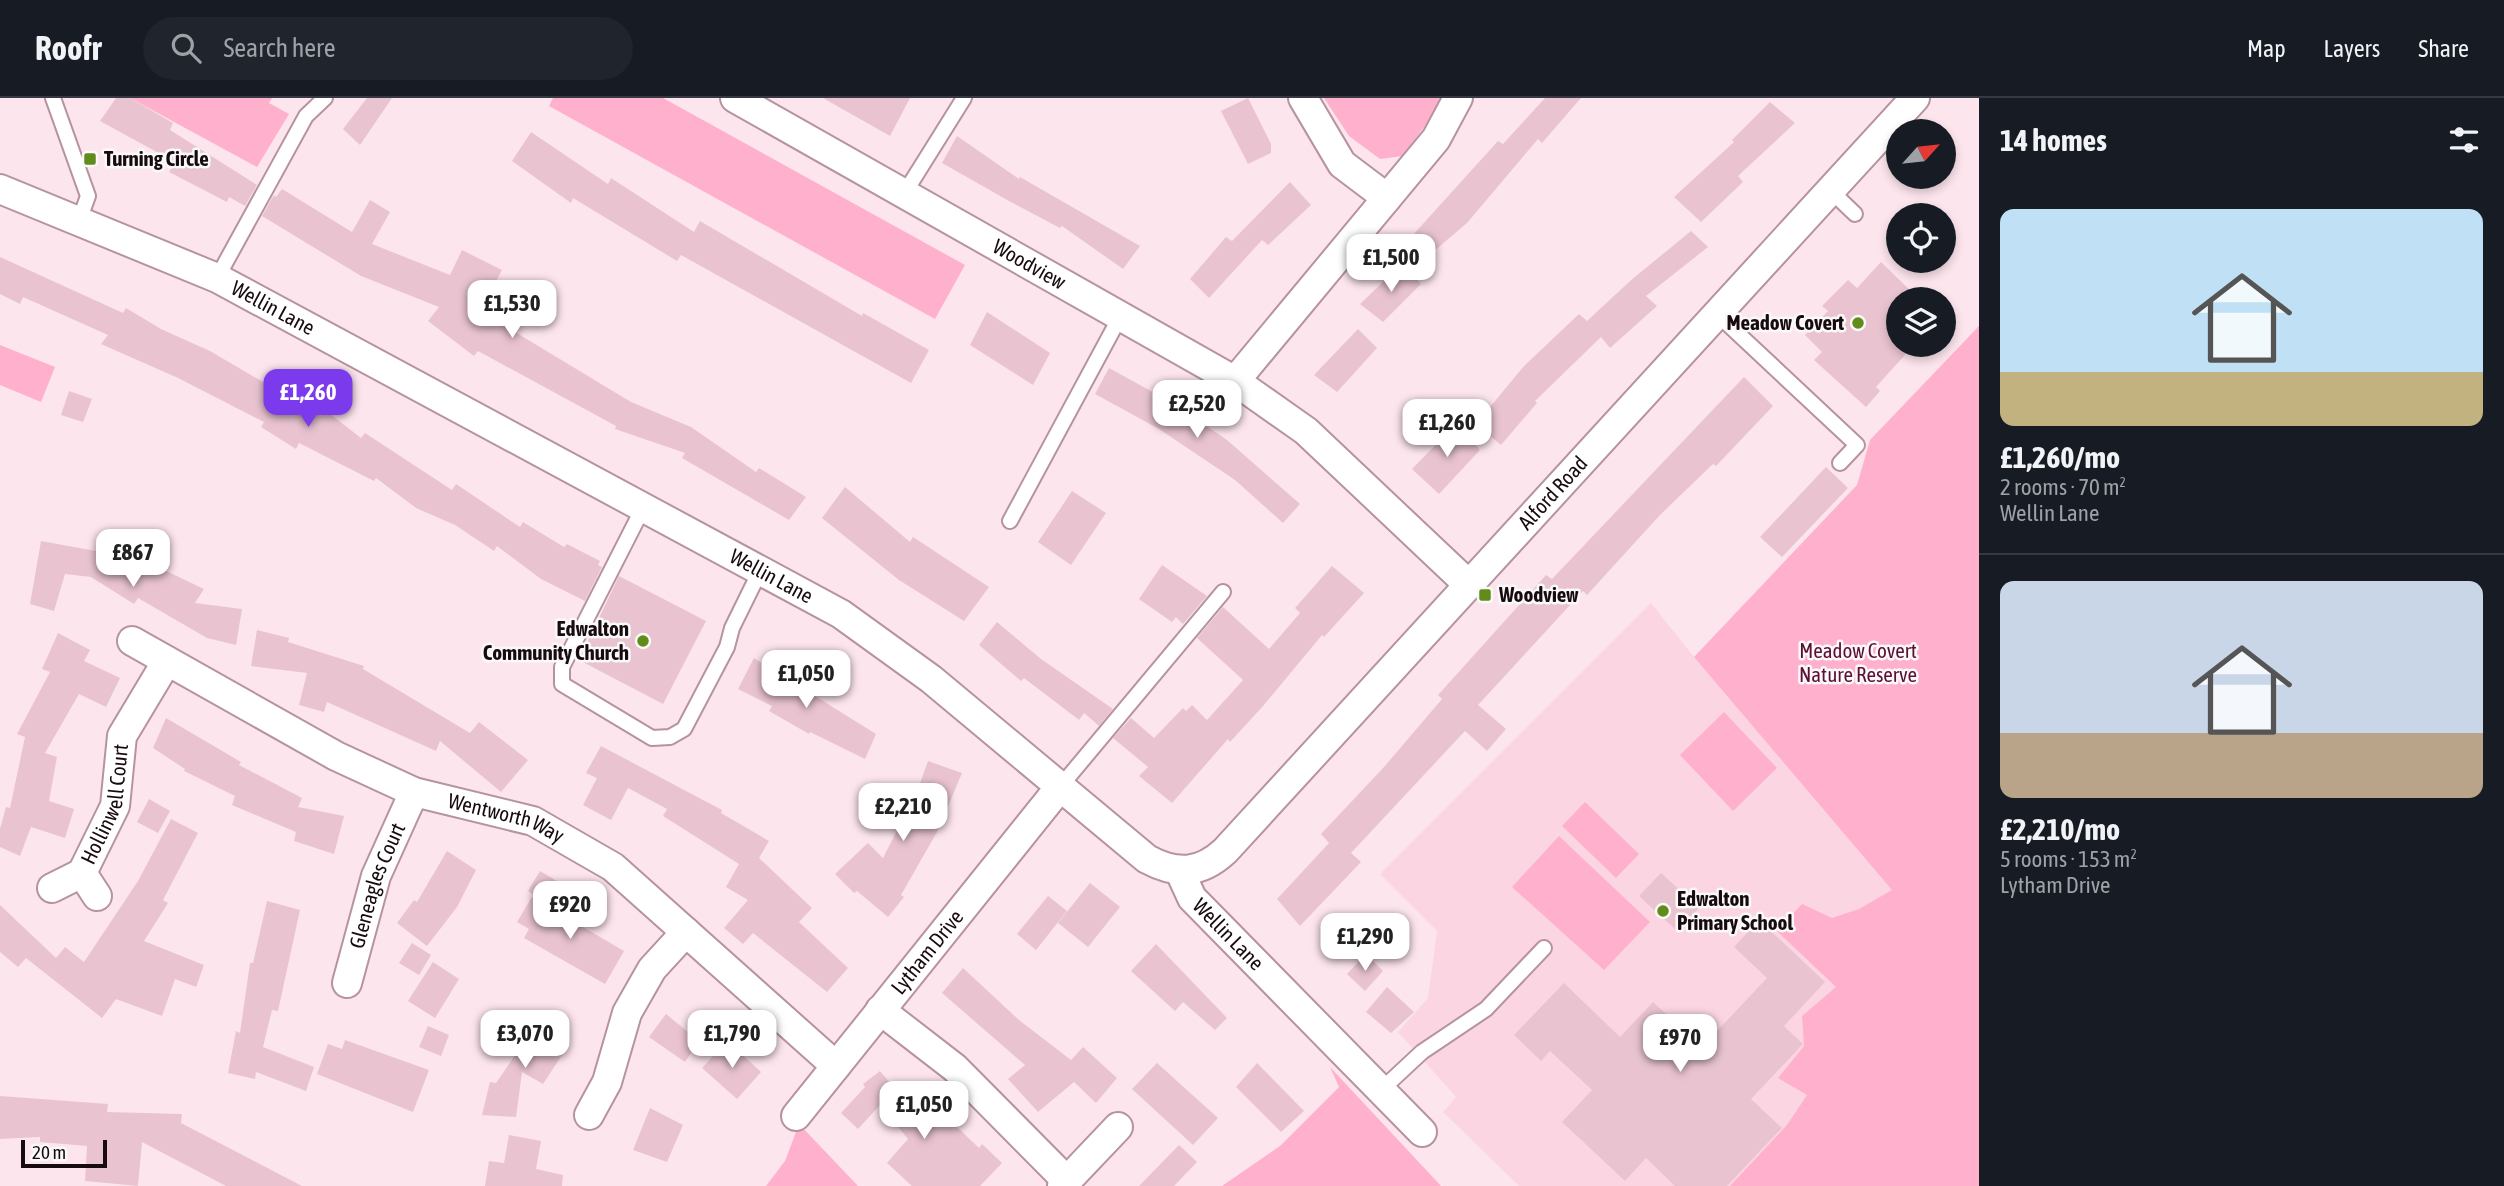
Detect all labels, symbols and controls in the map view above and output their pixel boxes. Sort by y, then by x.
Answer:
search box [143,17,633,80]
text: Roofr [35,29,101,67]
icon: search [167,29,205,67]
text: Search here [223,33,336,63]
text: Map [2247,35,2286,62]
text: Layers [2324,35,2380,62]
text: Share [2418,35,2469,62]
north arrow [1886,119,1956,189]
map controls [1886,119,1956,357]
icon: filters [2445,121,2483,159]
text: 14 homes [2000,123,2107,157]
place label: Turning Circle [104,146,209,170]
marker: Turning Circle [82,151,98,167]
button: locate [1886,203,1956,273]
street label: Woodview [989,234,1071,294]
pin: £1,500 [1334,234,1448,294]
text: £1,500 [1363,244,1420,270]
icon: home [2179,255,2305,381]
street label: Wellin Lane [228,275,319,339]
pin: £1,530 [455,280,569,340]
button: layers [1886,287,1956,357]
text: £1,530 [484,290,541,316]
place label: Meadow Covert [1726,310,1844,334]
marker: Meadow Covert [1850,315,1866,331]
pin: £1,260 [251,370,365,429]
text: £1,260 [280,379,337,405]
pin: £2,520 [1140,380,1254,440]
text: £2,520 [1169,390,1226,416]
pin: £1,260 [1390,400,1504,459]
text: £1,260 [1419,409,1476,435]
text: £1,260/mo [2000,440,2120,474]
street label: Alford Road [1513,451,1592,534]
text: 2 rooms · 70 m² [2000,474,2126,500]
text: Wellin Lane [2000,500,2099,526]
pin: £867 [92,530,174,589]
text: £867 [112,539,154,565]
street label: Wellin Lane [726,543,817,608]
place label: Woodview [1498,582,1579,606]
marker: Woodview [1477,587,1493,603]
place label: Edwalton Community Church [483,616,629,664]
icon: home [2179,627,2305,753]
marker: Edwalton Community Church [635,633,651,649]
park label: Meadow Covert Nature Reserve [1799,638,1917,686]
pin: £1,050 [749,650,863,710]
text: £1,050 [778,660,835,686]
street label: Hollinwell Court [75,743,132,868]
pin: £2,210 [846,784,960,843]
street label: Wentworth Way [446,788,569,848]
text: £2,210 [875,793,932,819]
text: £2,210/mo [2000,812,2120,846]
street label: Gleneagles Court [344,819,409,951]
text: 5 rooms · 153 m² [2000,846,2137,872]
text: Lytham Drive [2000,872,2111,898]
pin: £920 [529,882,611,941]
place label: Edwalton Primary School [1677,886,1793,934]
text: £920 [549,891,591,917]
street label: Wellin Lane [1188,893,1269,975]
marker: Edwalton Primary School [1655,903,1671,919]
street label: Lytham Drive [886,905,968,998]
pin: £1,290 [1308,914,1422,973]
text: £1,290 [1337,923,1394,949]
pin: £3,070 [468,1010,582,1070]
pin: £1,790 [675,1010,789,1070]
pin: £970 [1639,1014,1721,1074]
text: £3,070 [497,1020,554,1046]
text: £1,790 [704,1020,761,1046]
text: £970 [1659,1024,1701,1050]
pin: £1,050 [867,1082,981,1141]
text: £1,050 [896,1091,953,1117]
scale bar [21,1137,107,1169]
text: 20 m [32,1141,66,1163]

